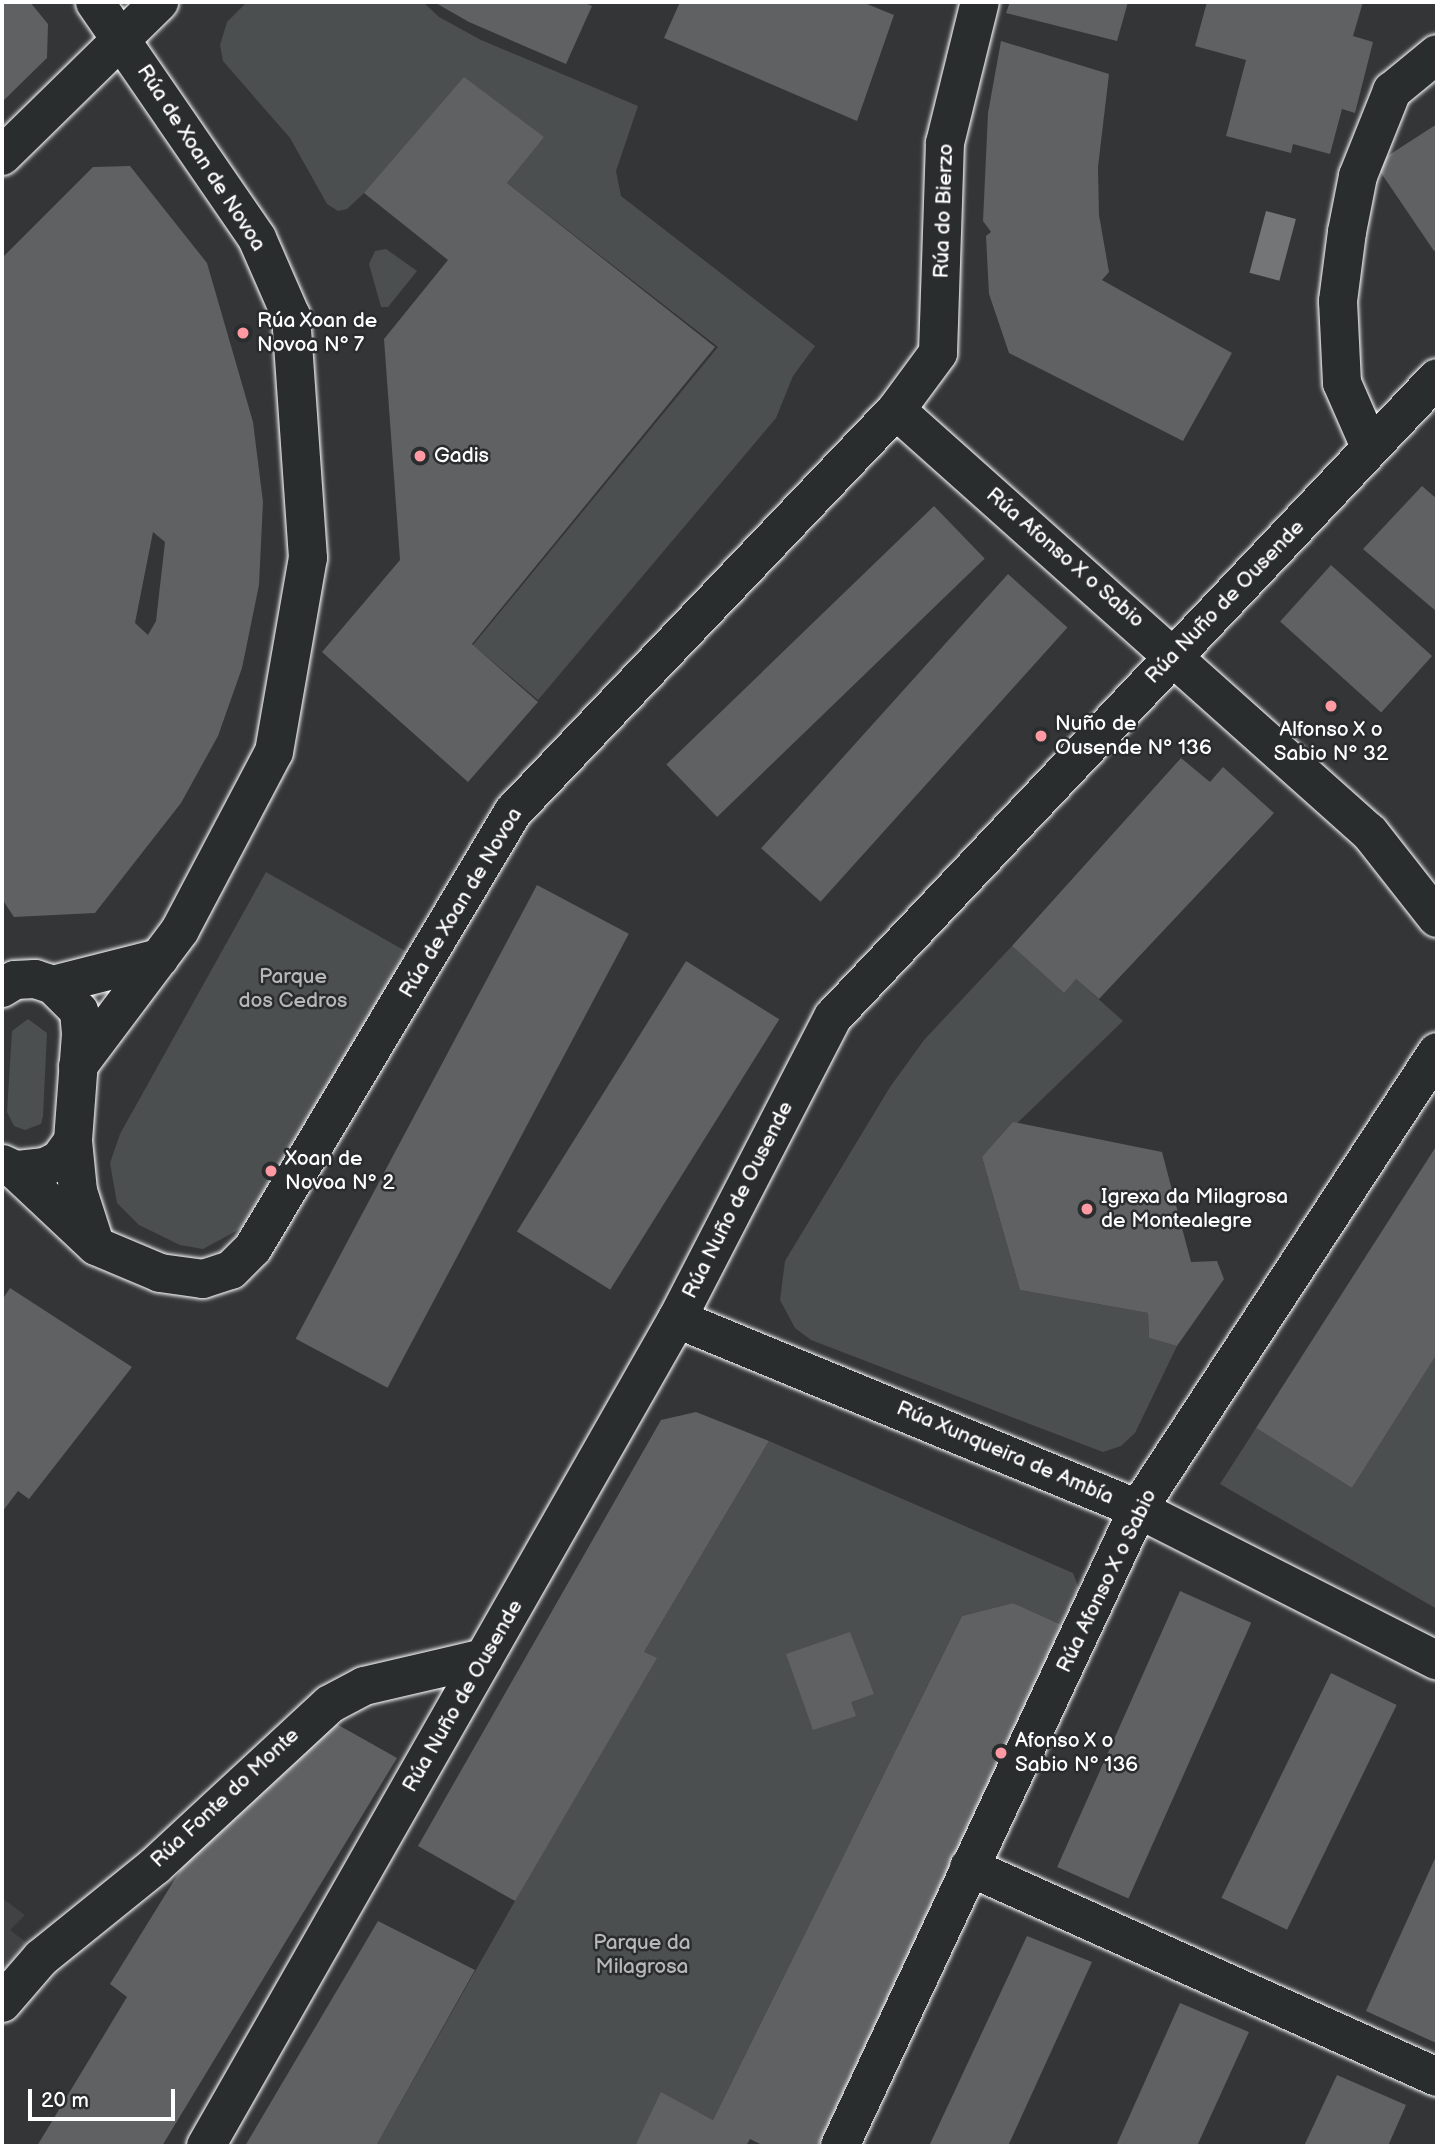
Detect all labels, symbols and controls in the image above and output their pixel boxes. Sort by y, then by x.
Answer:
street label: Rúa de Xoan de Novoa [131,59,271,257]
street label: Rúa do Bierzo [929,143,959,279]
place label: Rúa Xoan de Novoa Nº 7 [257,308,379,358]
marker: Rúa Xoan de Novoa Nº 7 [235,325,251,341]
place label: Gadis [434,443,489,469]
marker: Gadis [412,448,428,464]
street label: Rúa Afonso X o Sabio [980,482,1150,634]
street label: Rúa Nuño de Ousende [1140,515,1310,689]
marker: Alfonso X o Sabio Nº 32 [1323,698,1339,714]
place label: Nuño de Ousende Nº 136 [1055,711,1212,761]
place label: Alfonso X o Sabio Nº 32 [1274,717,1388,767]
marker: Nuño de Ousende Nº 136 [1033,728,1049,744]
street label: Rúa de Xoan de Novoa [394,803,528,1003]
park label: Parque dos Cedros [239,964,347,1014]
street label: Rúa Nuño de Ousende [677,1097,799,1303]
place label: Xoan de Novoa Nº 2 [285,1146,395,1196]
marker: Xoan de Novoa Nº 2 [263,1163,279,1179]
place label: Igrexa da Milagrosa de Montealegre [1101,1184,1288,1234]
marker: Igrexa da Milagrosa de Montealegre [1079,1201,1095,1217]
street label: Rúa Xunqueira de Ambía [892,1396,1118,1510]
street label: Rúa Afonso X o Sabio [1051,1484,1163,1678]
street label: Rúa Nuño de Ousende [398,1595,528,1797]
street label: Rúa Fonte do Monte [146,1723,304,1873]
place label: Afonso X o Sabio Nº 136 [1015,1728,1138,1778]
marker: Afonso X o Sabio Nº 136 [993,1745,1009,1761]
park label: Parque da Milagrosa [593,1930,691,1980]
scale bar [32,2074,178,2118]
text: 20 m [41,2088,89,2113]

